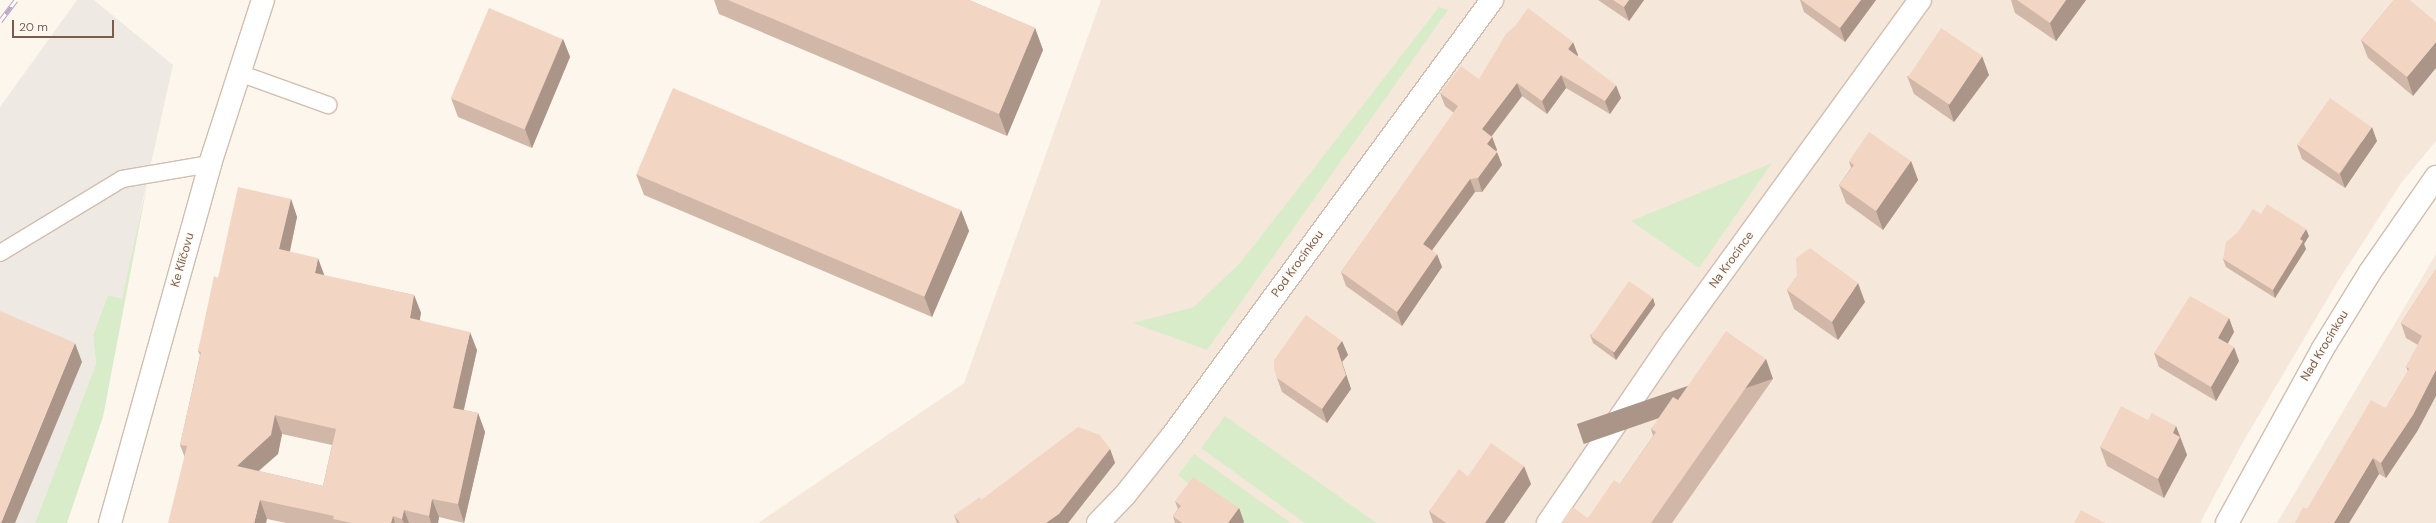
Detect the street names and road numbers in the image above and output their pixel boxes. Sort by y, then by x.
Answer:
street label: Pod Krocínkou [1269,228,1327,300]
street label: Na Krocínce [1707,229,1757,291]
street label: Ke Klíčovu [168,231,198,289]
street label: Nad Krocínkou [2298,308,2352,384]

